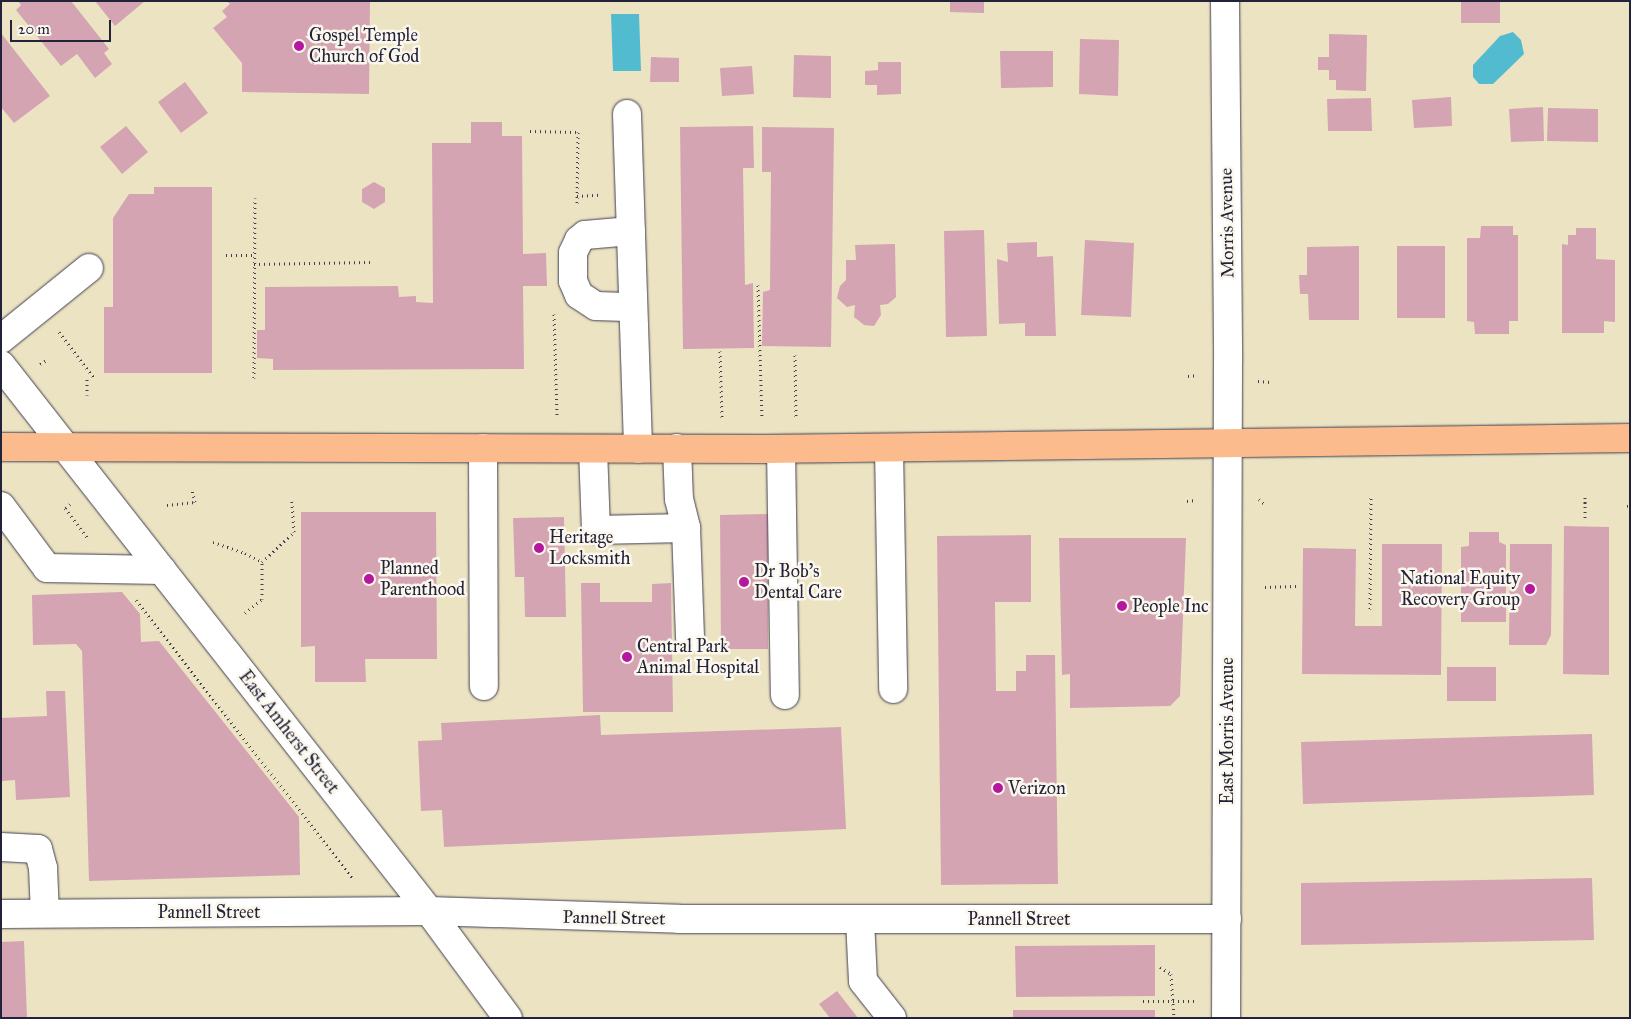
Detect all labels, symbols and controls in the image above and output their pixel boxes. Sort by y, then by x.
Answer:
scale bar [12,10,114,42]
text: 20 m [18,20,50,38]
place label: Gospel Temple Church of God [309,25,419,68]
marker: Gospel Temple Church of God [293,40,305,52]
street label: Morris Avenue [1215,168,1239,278]
place label: Heritage Locksmith [549,527,630,570]
marker: Heritage Locksmith [533,542,545,554]
place label: Planned Parenthood [380,558,465,600]
place label: Dr Bob's Dental Care [754,561,842,604]
place label: National Equity Recovery Group [1400,568,1520,610]
marker: Planned Parenthood [362,572,376,586]
marker: Dr Bob's Dental Care [738,576,750,588]
marker: National Equity Recovery Group [1524,583,1536,595]
place label: People Inc [1132,595,1209,617]
marker: People Inc [1116,600,1128,612]
place label: Central Park Animal Hospital [637,636,759,679]
marker: Central Park Animal Hospital [621,651,633,663]
street label: East Morris Avenue [1216,657,1238,805]
street label: East Amherst Street [234,666,344,798]
place label: Verizon [1008,777,1066,799]
marker: Verizon [992,782,1004,794]
street label: Pannell Street [158,901,260,923]
street label: Pannell Street [562,906,666,930]
street label: Pannell Street [968,908,1070,930]

